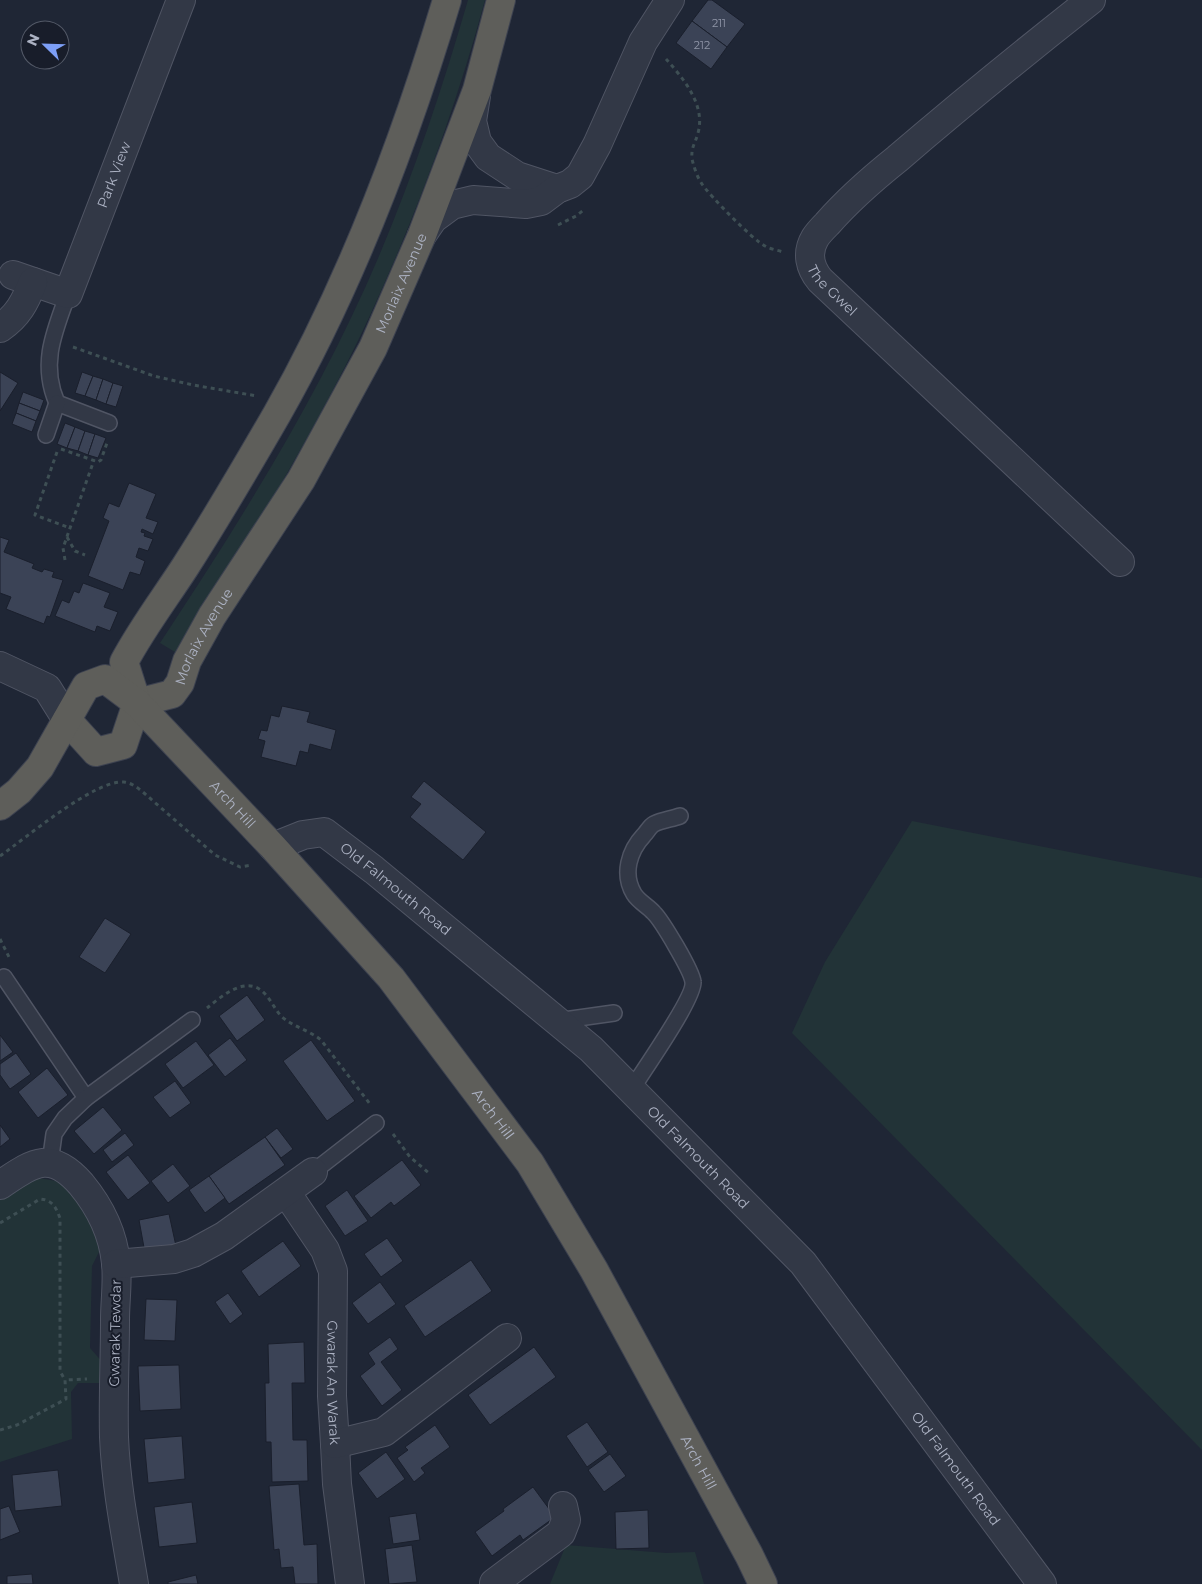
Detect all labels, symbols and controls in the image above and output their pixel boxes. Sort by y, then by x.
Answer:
house number: 211 [712,16,726,30]
north arrow [20,20,70,70]
text: N [23,31,44,49]
house number: 212 [694,38,710,52]
street label: Park View [93,138,135,210]
street label: Morlaix Avenue [372,230,431,336]
street label: The Gwel [803,262,861,320]
street label: Morlaix Avenue [171,585,237,687]
street label: Arch Hill [206,777,260,832]
street label: Old Falmouth Road [337,838,455,939]
street label: Arch Hill [468,1085,518,1143]
street label: Old Falmouth Road [643,1102,753,1213]
street label: Gwarak Tewdar [105,1279,125,1387]
street label: Gwarak An Warak [323,1320,344,1446]
street label: Old Falmouth Road [908,1408,1004,1529]
street label: Arch Hill [677,1432,721,1493]

